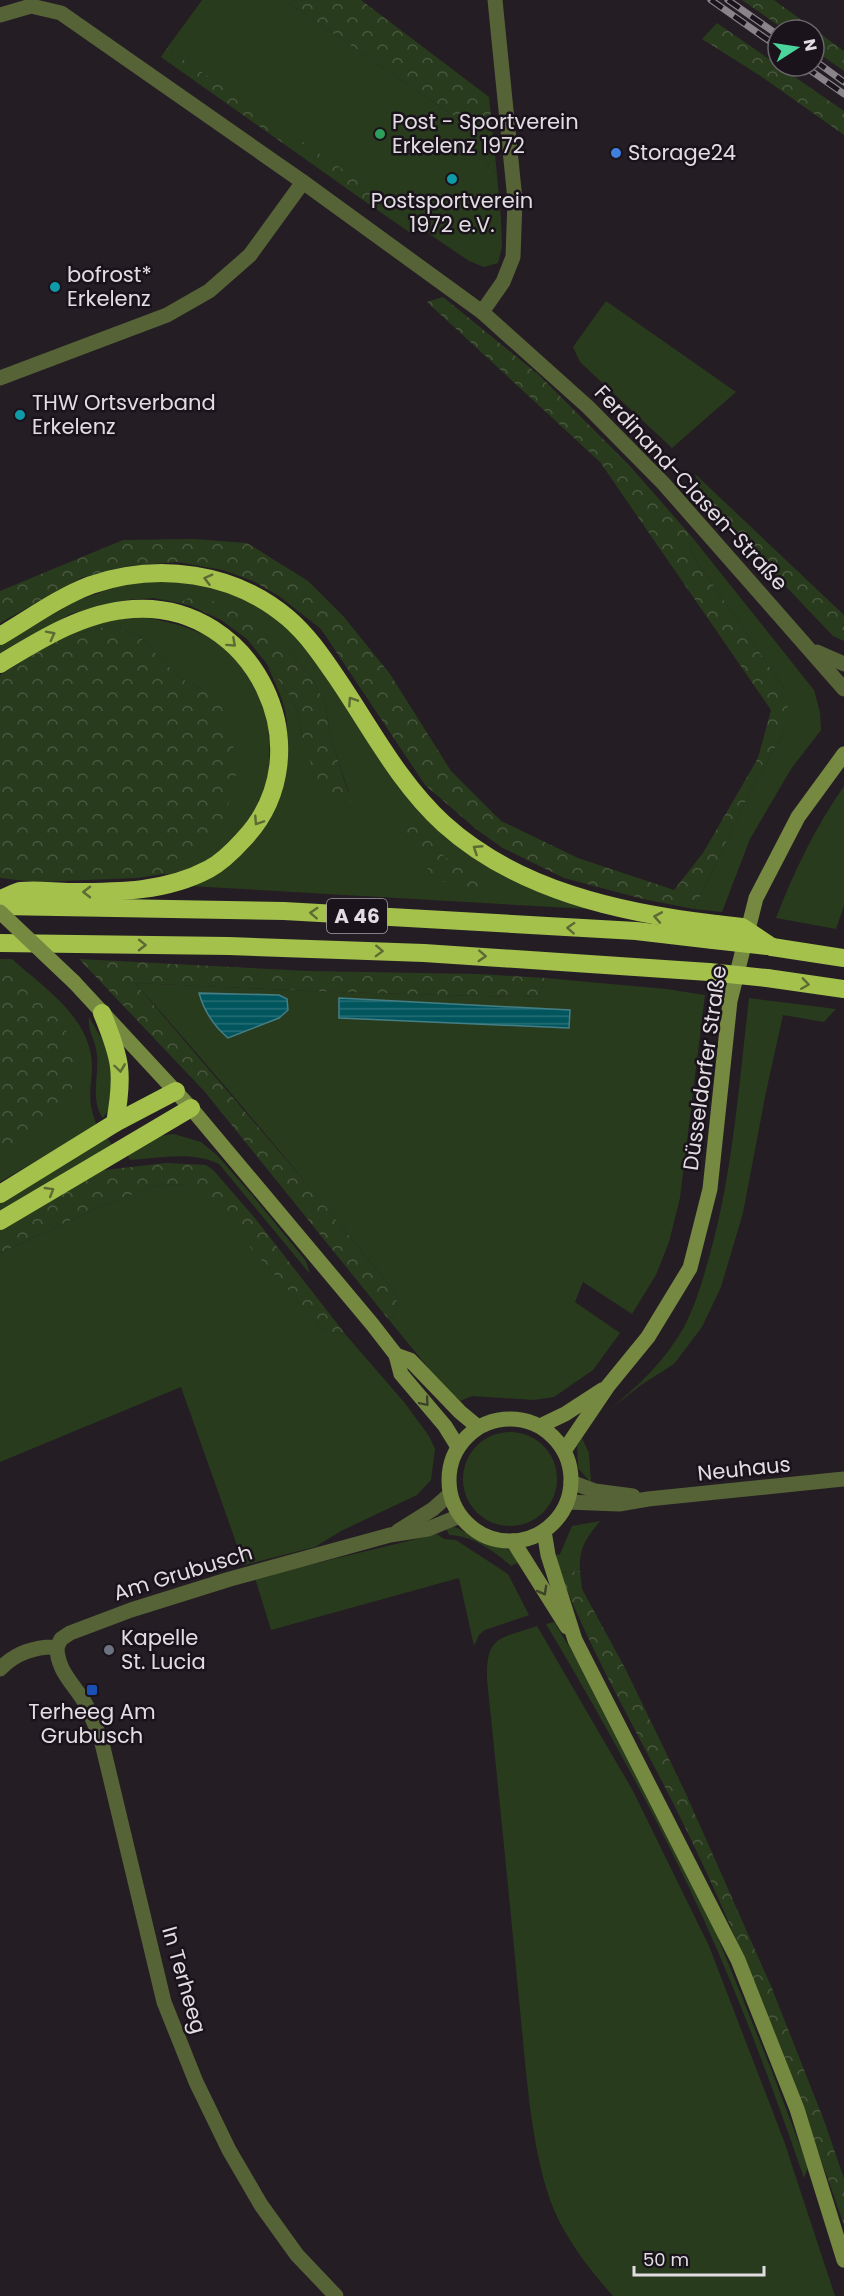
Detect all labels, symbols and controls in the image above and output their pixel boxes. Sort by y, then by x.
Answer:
north arrow [766,18,826,78]
text: N [798,37,823,53]
place label: Post - Sportverein Erkelenz 1972 [392,107,579,160]
marker: Post - Sportverein Erkelenz 1972 [373,127,387,141]
place label: Storage24 [628,138,736,167]
marker: Storage24 [609,146,623,160]
marker: Postsportverein 1972 e.V. [445,172,459,186]
place label: Postsportverein 1972 e.V. [371,186,533,239]
place label: bofrost* Erkelenz [67,260,152,313]
marker: bofrost* Erkelenz [48,280,62,294]
street label: Ferdinand-Clasen-Straße [588,378,795,597]
place label: THW Ortsverband Erkelenz [32,388,216,441]
marker: THW Ortsverband Erkelenz [13,408,27,422]
one-way arrow [204,573,214,586]
one-way arrow [44,630,55,642]
one-way arrow [225,636,236,647]
one-way arrow [348,697,360,707]
one-way arrow [254,815,266,825]
one-way arrow [472,845,483,856]
one-way arrow [83,886,92,898]
road number: A 46 [327,899,387,933]
one-way arrow [309,907,318,920]
one-way arrow [653,911,663,924]
one-way arrow [567,921,576,934]
one-way arrow [138,939,147,951]
one-way arrow [375,945,384,958]
one-way arrow [477,950,486,963]
street label: Düsseldorfer Straße [676,964,733,1172]
one-way arrow [801,977,810,989]
one-way arrow [113,1064,126,1073]
one-way arrow [44,1186,54,1198]
one-way arrow [418,1395,429,1406]
street label: Neuhaus [696,1449,792,1488]
street label: Am Grubusch [110,1538,256,1607]
one-way arrow [536,1585,547,1595]
place label: Kapelle St. Lucia [121,1623,206,1676]
marker: Kapelle St. Lucia [102,1643,116,1657]
marker: Terheeg Am Grubusch [85,1683,99,1697]
place label: Terheeg Am Grubusch [28,1697,156,1750]
street label: In Terheeg [155,1923,214,2037]
scale bar [634,2239,764,2277]
text: 50 m [643,2247,689,2272]

